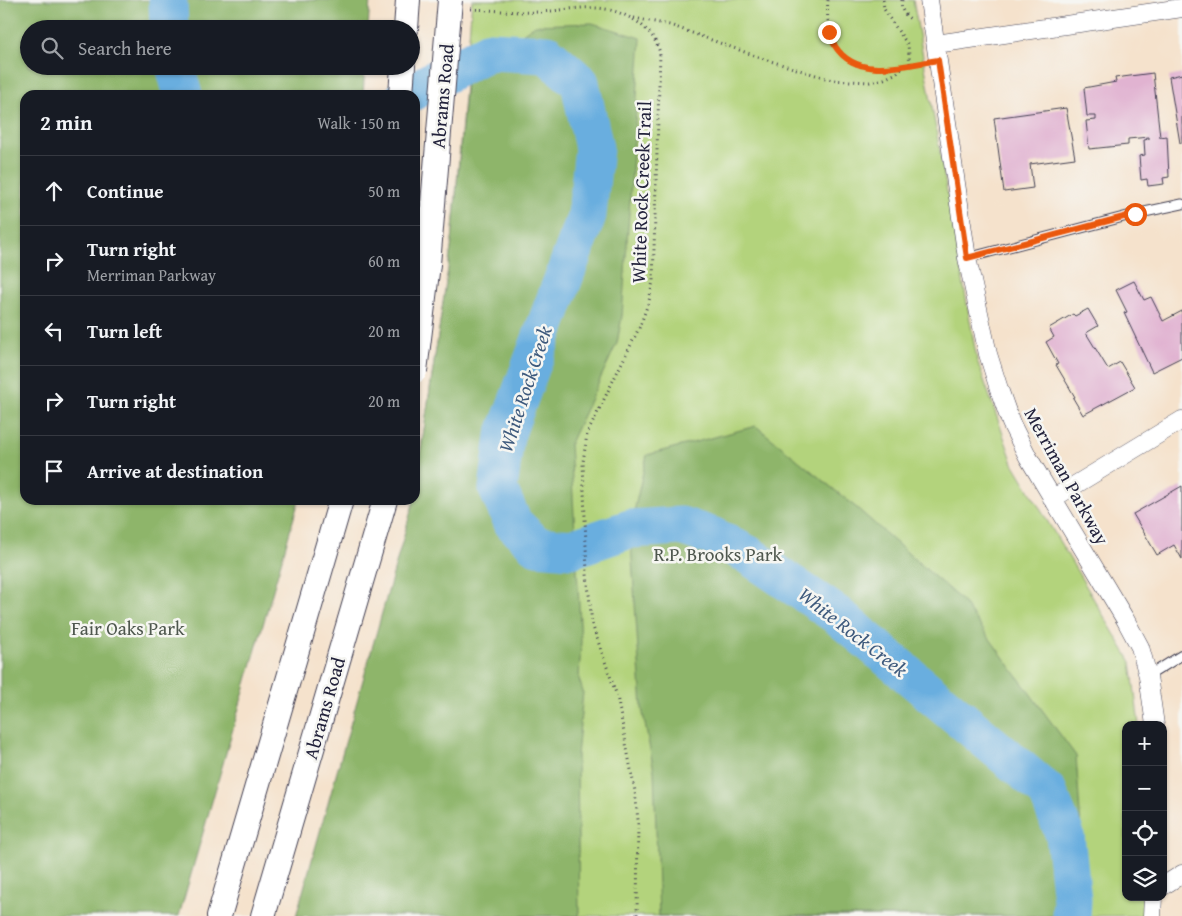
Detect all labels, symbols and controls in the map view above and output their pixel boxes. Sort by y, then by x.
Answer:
search box [20,20,420,75]
route end [818,21,841,44]
icon: search [38,34,66,62]
text: Search here [78,34,172,62]
street label: Abrams Road [423,42,461,150]
street label: White Rock Creek Trail [624,101,658,283]
text: 2 min [40,107,92,138]
text: Walk · 150 m [317,111,400,135]
icon: ahead [40,177,68,205]
text: Continue [87,177,164,205]
text: 50 m [368,179,400,203]
route start [1124,203,1147,226]
text: Turn right [87,235,176,263]
icon: right [40,247,68,275]
text: 60 m [368,249,400,273]
text: Merriman Parkway [87,263,216,287]
icon: left [40,317,68,345]
text: Turn left [87,317,162,345]
text: 20 m [368,319,400,343]
water label: White Rock Creek [490,321,559,456]
icon: right [40,387,68,415]
text: Turn right [87,387,176,415]
text: 20 m [368,389,400,413]
street label: Merriman Parkway [1018,402,1117,550]
icon: arrive [40,457,68,485]
text: Arrive at destination [87,457,263,485]
park label: R.P. Brooks Park [654,540,783,568]
water label: White Rock Creek [793,580,915,684]
park label: Fair Oaks Park [71,614,185,642]
street label: Abrams Road [296,653,352,762]
map controls [1122,721,1167,901]
button: + [1122,721,1167,766]
button: − [1122,766,1167,811]
button: locate [1122,811,1167,856]
button: layers [1122,856,1167,901]

